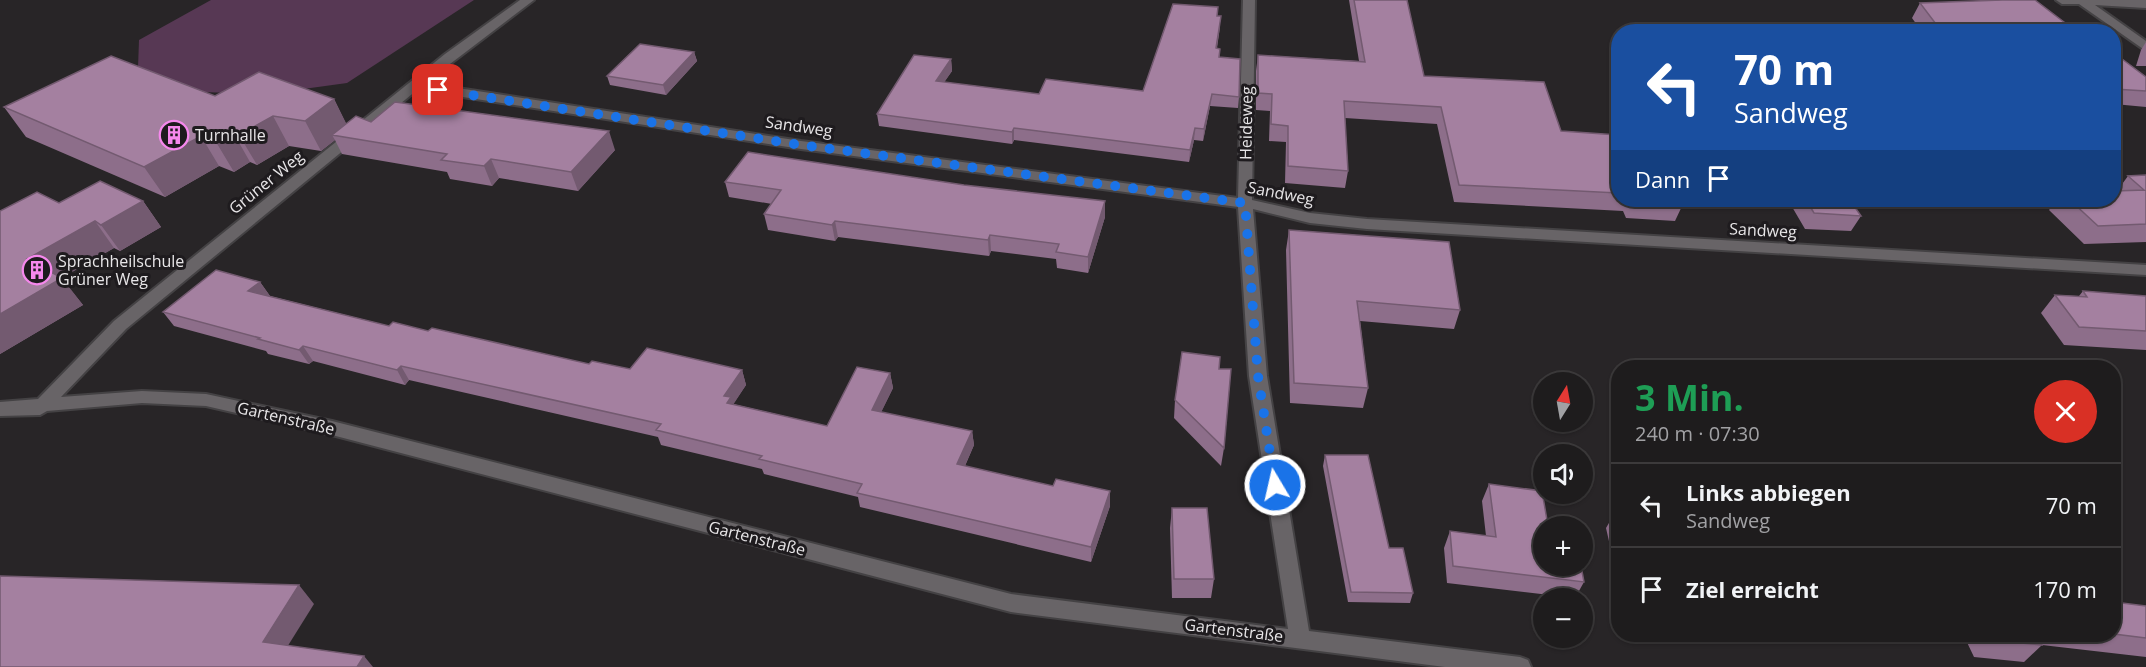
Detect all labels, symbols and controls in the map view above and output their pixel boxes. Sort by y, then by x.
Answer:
text: 70 m [1734,40,1834,97]
icon: left [1635,48,1713,126]
pin [412,64,463,115]
icon: arrive [421,73,454,106]
street label: Heideweg [1234,86,1258,160]
text: Sandweg [1734,94,1848,131]
street label: Sandweg [764,110,834,142]
building icon: Turnhalle [158,119,190,151]
place label: Turnhalle [195,124,266,146]
street label: Grüner Weg [224,145,308,219]
icon: arrive [1702,162,1735,195]
text: Dann [1635,164,1690,194]
street label: Sandweg [1246,176,1316,210]
street label: Sandweg [1729,217,1798,243]
place label: Sprachheilschule Grüner Weg [58,250,184,290]
building icon: Sprachheilschule Grüner Weg [21,254,53,286]
north arrow [1533,372,1593,432]
map controls [1533,372,1593,648]
text: 3 Min. [1635,373,1744,422]
button: close [2034,380,2097,443]
street label: Gartenstraße [235,396,337,440]
text: 240 m · 07:30 [1635,420,1760,447]
button: sound [1533,444,1593,504]
position arrow [1243,453,1307,517]
text: Links abbiegen [1686,477,1851,507]
icon: left [1635,489,1668,522]
text: 70 m [2046,490,2097,520]
text: Sandweg [1686,507,1770,534]
street label: Gartenstraße [706,515,808,561]
button: + [1533,516,1593,576]
icon: arrive [1635,573,1668,606]
text: Ziel erreicht [1686,574,1819,604]
text: 170 m [2033,574,2097,604]
button: − [1533,588,1593,648]
street label: Gartenstraße [1183,613,1285,647]

